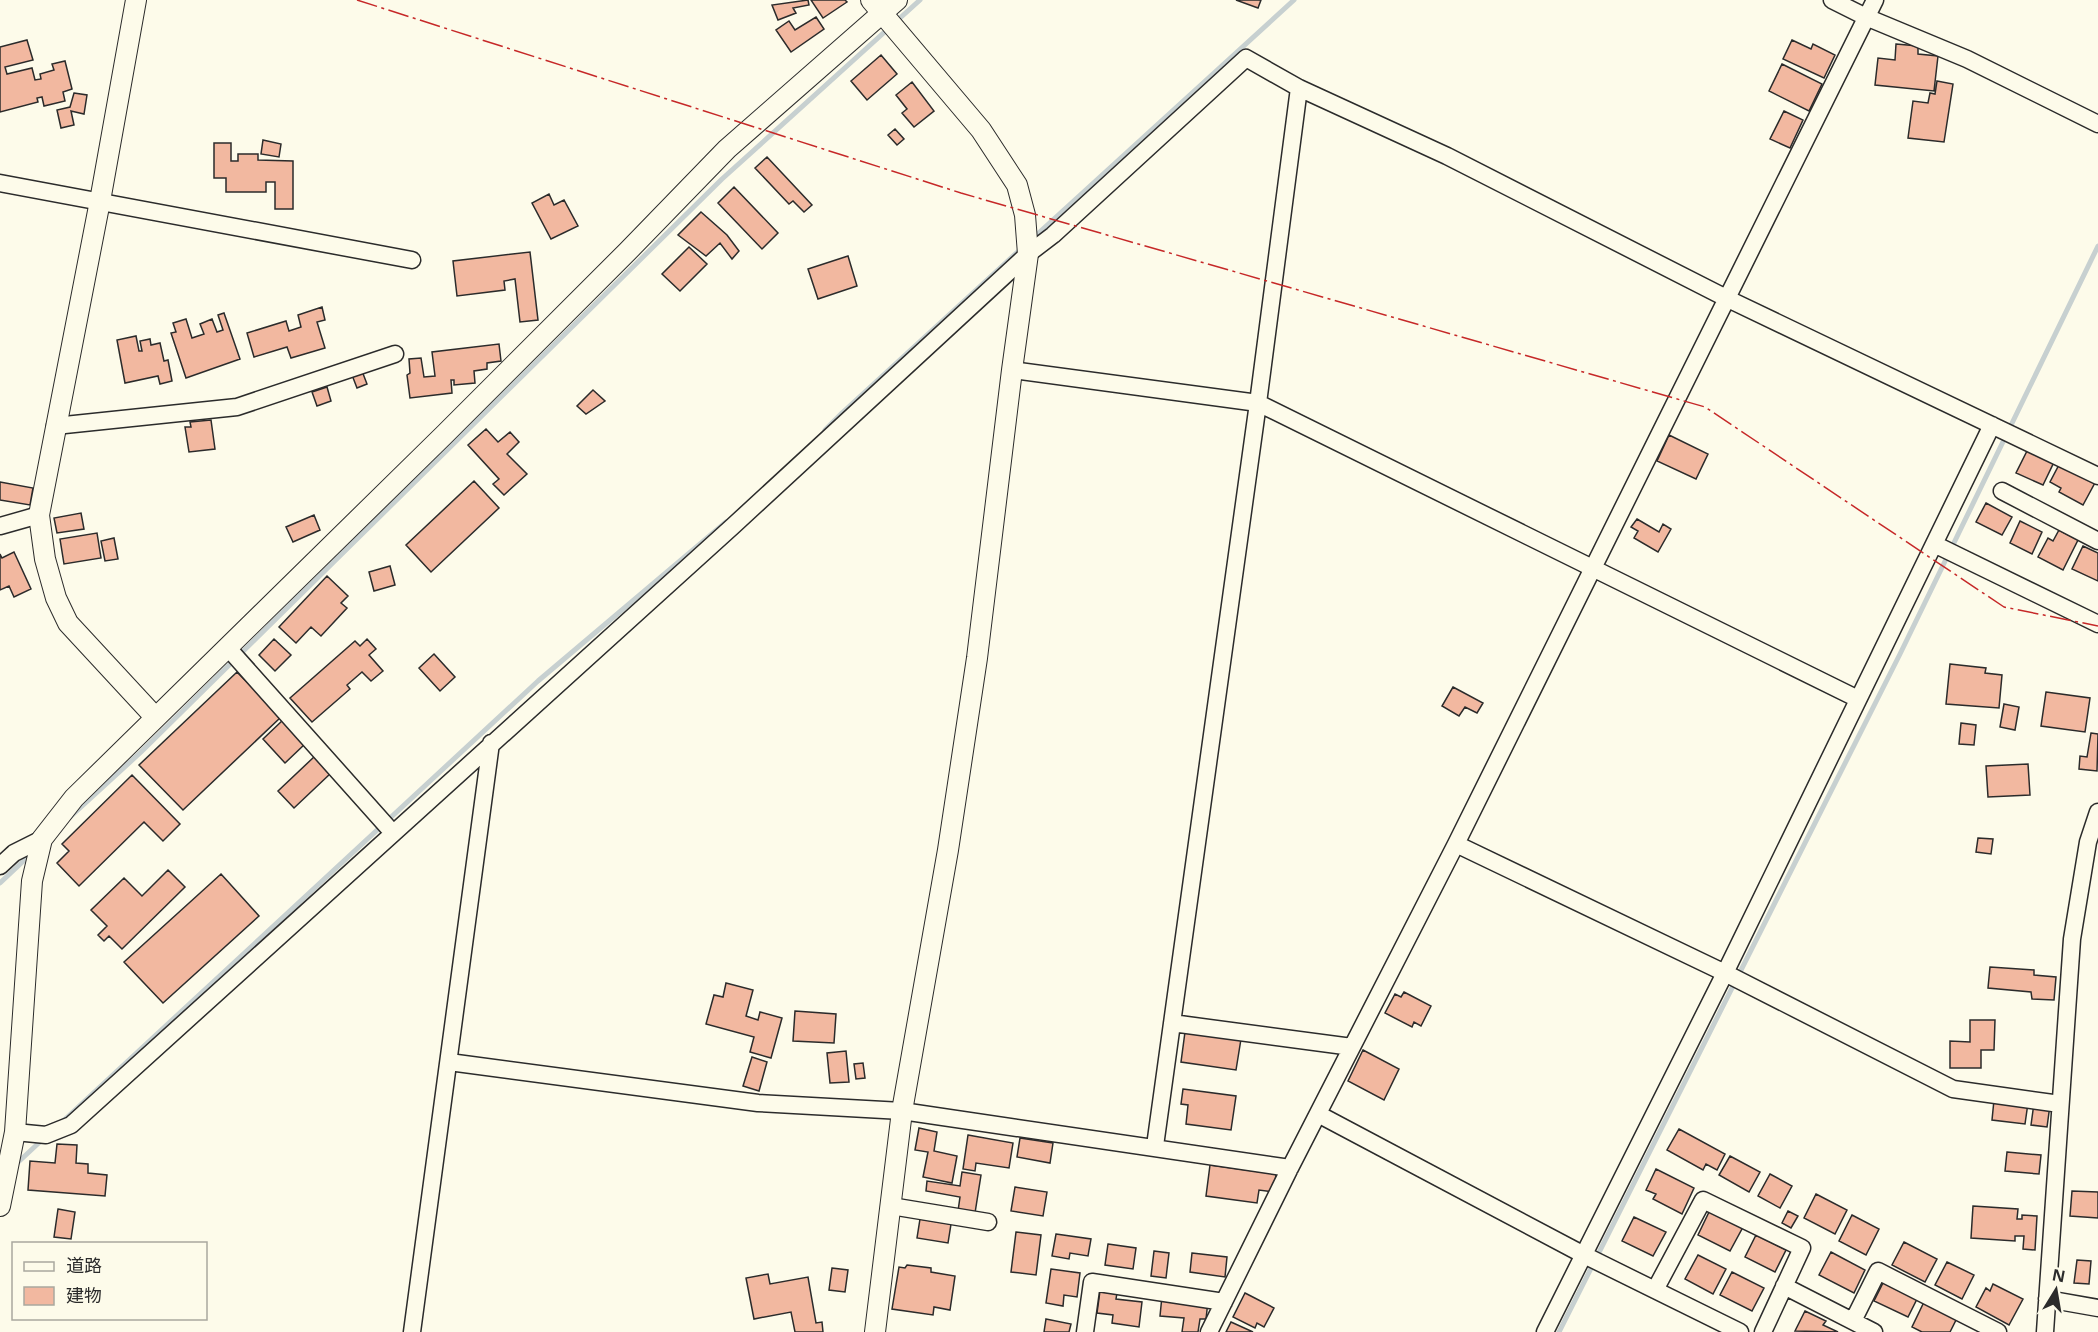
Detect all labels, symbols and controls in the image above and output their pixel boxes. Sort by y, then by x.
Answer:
legend [12,1242,207,1320]
text: 道路 [66,1253,102,1277]
north arrow [2026,1260,2086,1320]
text: N [2050,1263,2067,1287]
text: 建物 [66,1283,102,1307]

